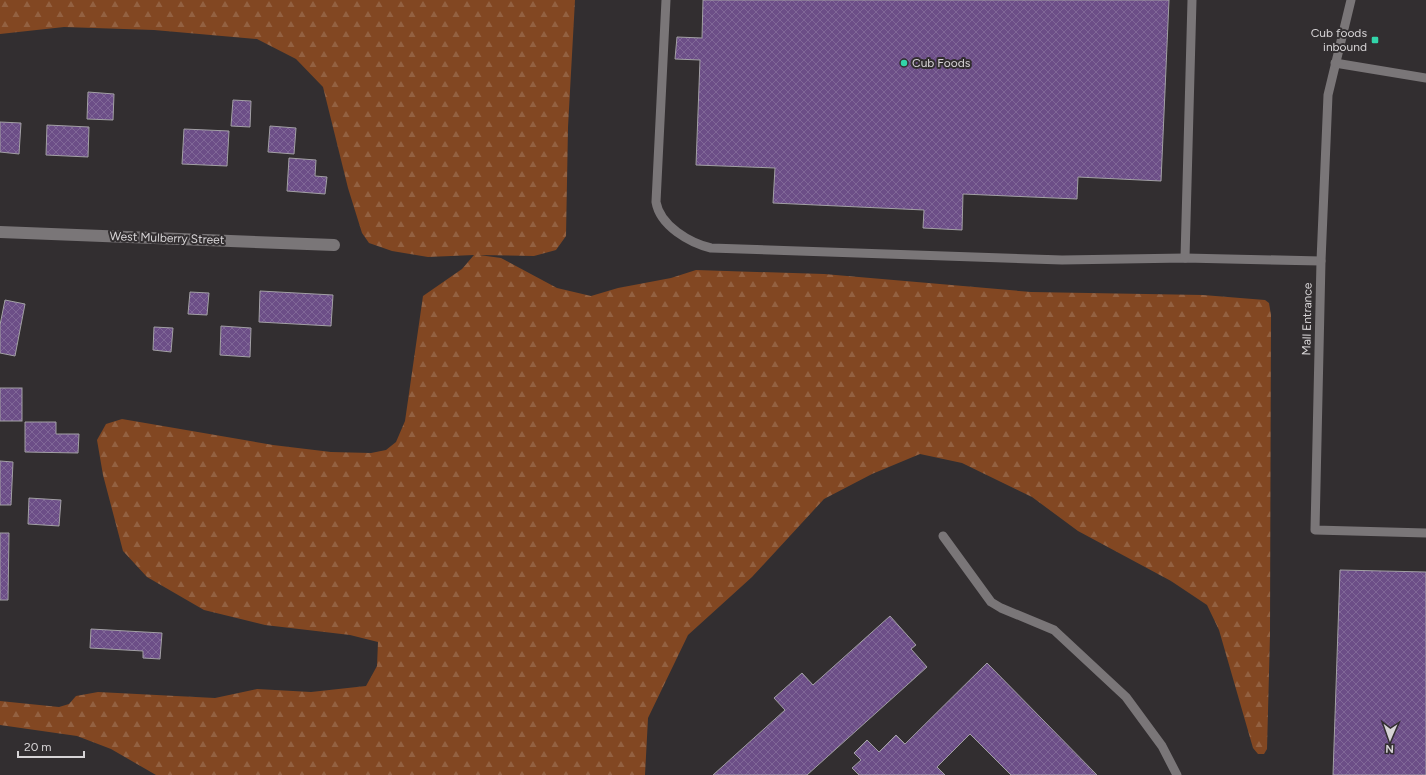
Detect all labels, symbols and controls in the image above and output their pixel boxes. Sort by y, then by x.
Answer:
place label: Cub foods inbound [1311,26,1367,54]
marker: Cub foods inbound [1370,35,1380,45]
place label: Cub Foods [912,56,971,70]
marker: Cub Foods [899,58,909,68]
street label: West Mulberry Street [109,229,225,247]
street label: Mall Entrance [1299,282,1315,356]
north arrow [1370,719,1410,759]
scale bar [18,733,84,759]
text: 20 m [24,740,52,754]
text: N [1385,742,1394,755]

